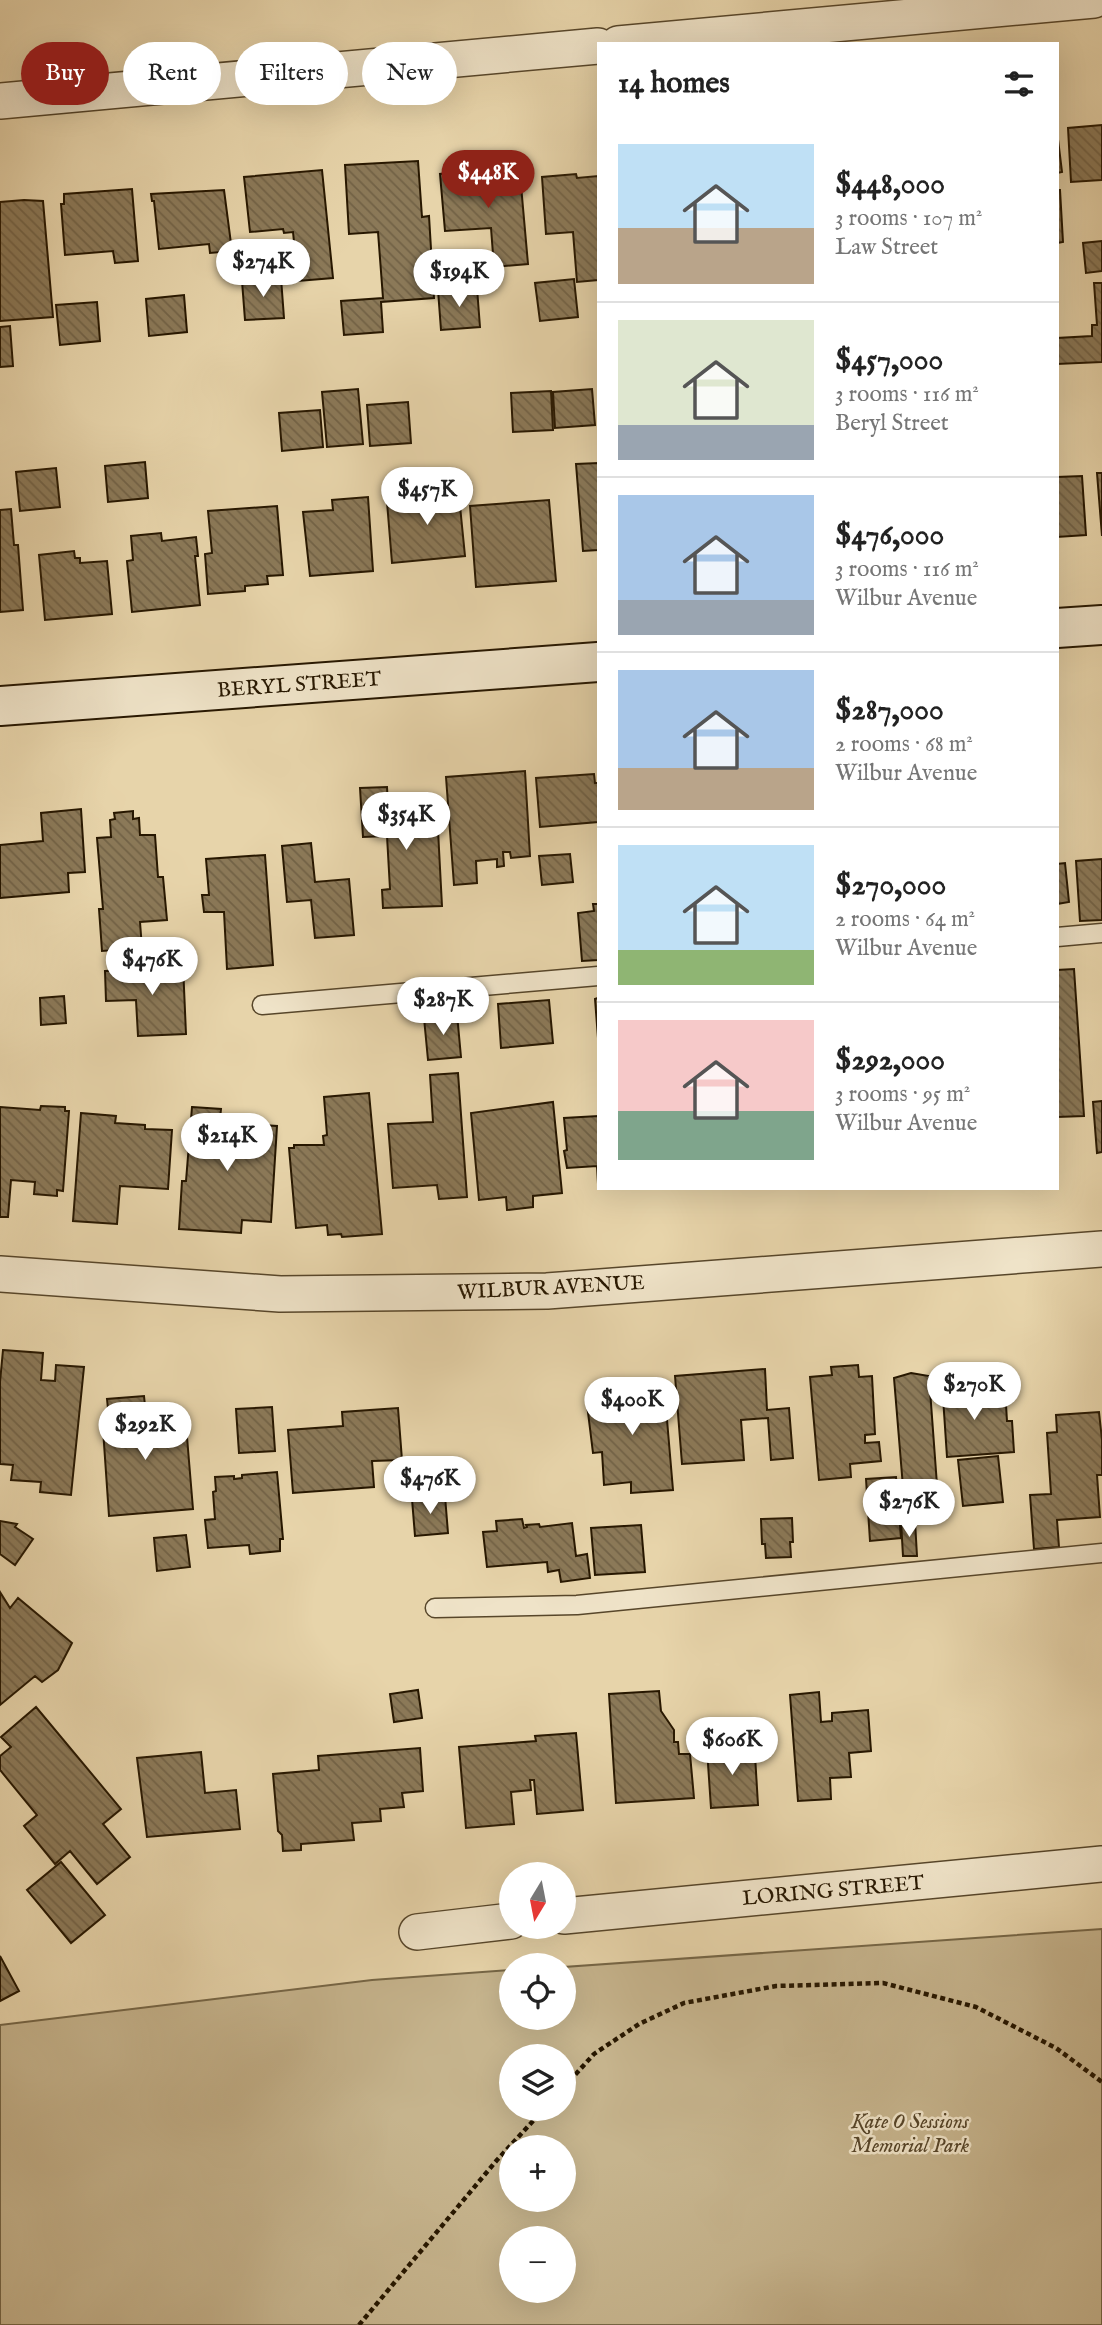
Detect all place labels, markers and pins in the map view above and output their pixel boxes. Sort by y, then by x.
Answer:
pin: $448K [439,150,537,210]
pin: $274K [214,240,312,299]
pin: $194K [410,250,508,309]
pin: $457K [378,468,476,527]
pin: $354K [357,792,455,852]
pin: $476K [103,937,201,997]
pin: $287K [394,978,492,1037]
pin: $214K [178,1114,276,1173]
pin: $270K [925,1362,1023,1422]
pin: $400K [583,1378,681,1437]
pin: $292K [96,1402,194,1462]
pin: $476K [381,1456,479,1516]
pin: $276K [860,1480,958,1539]
pin: $606K [683,1718,781,1777]

